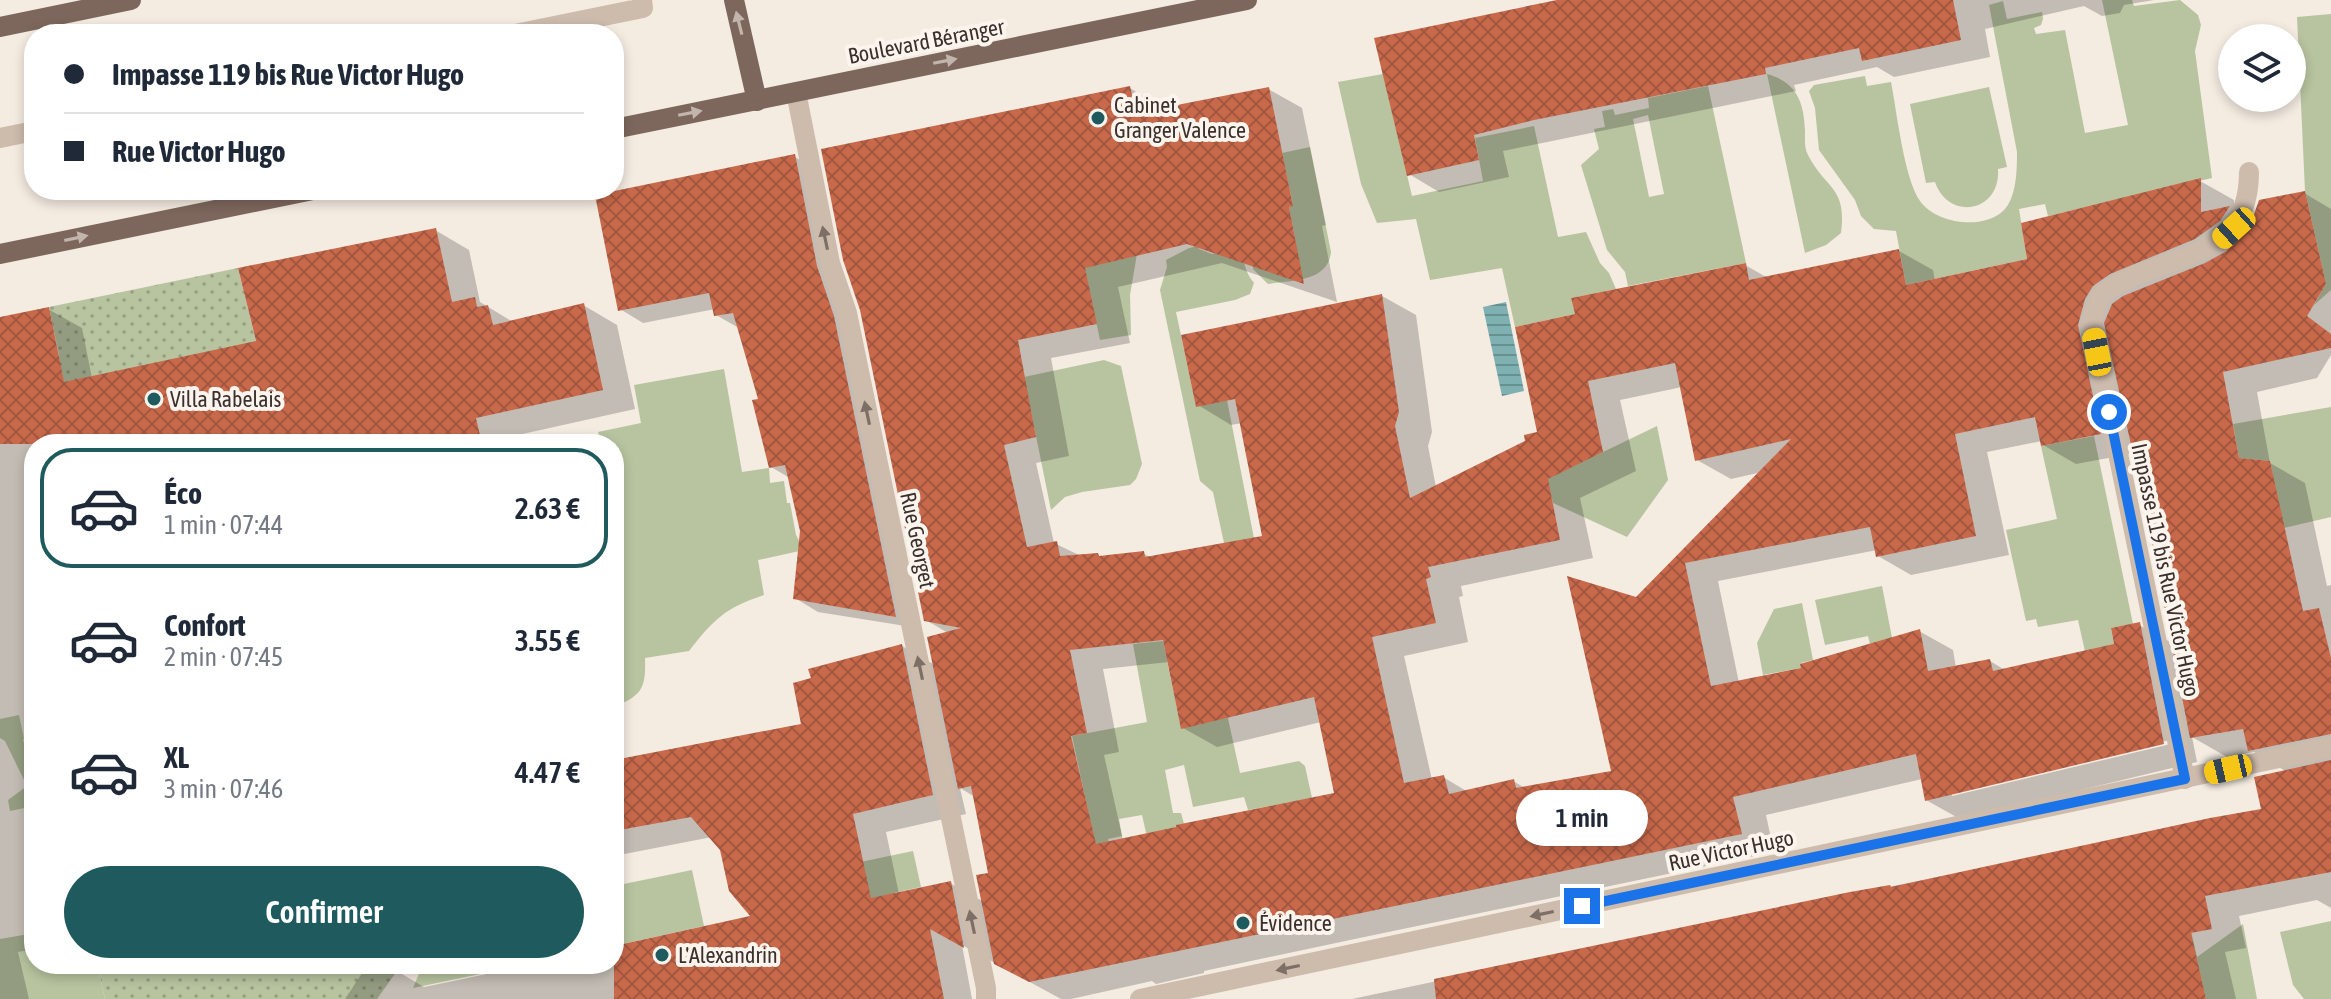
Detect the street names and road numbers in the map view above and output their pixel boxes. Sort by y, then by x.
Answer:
street label: Boulevard Béranger [846,13,1007,69]
street label: Impasse 119 bis Rue Victor Hugo [2126,441,2206,699]
street label: Rue Georget [895,490,941,590]
street label: Rue Victor Hugo [1666,824,1796,876]

